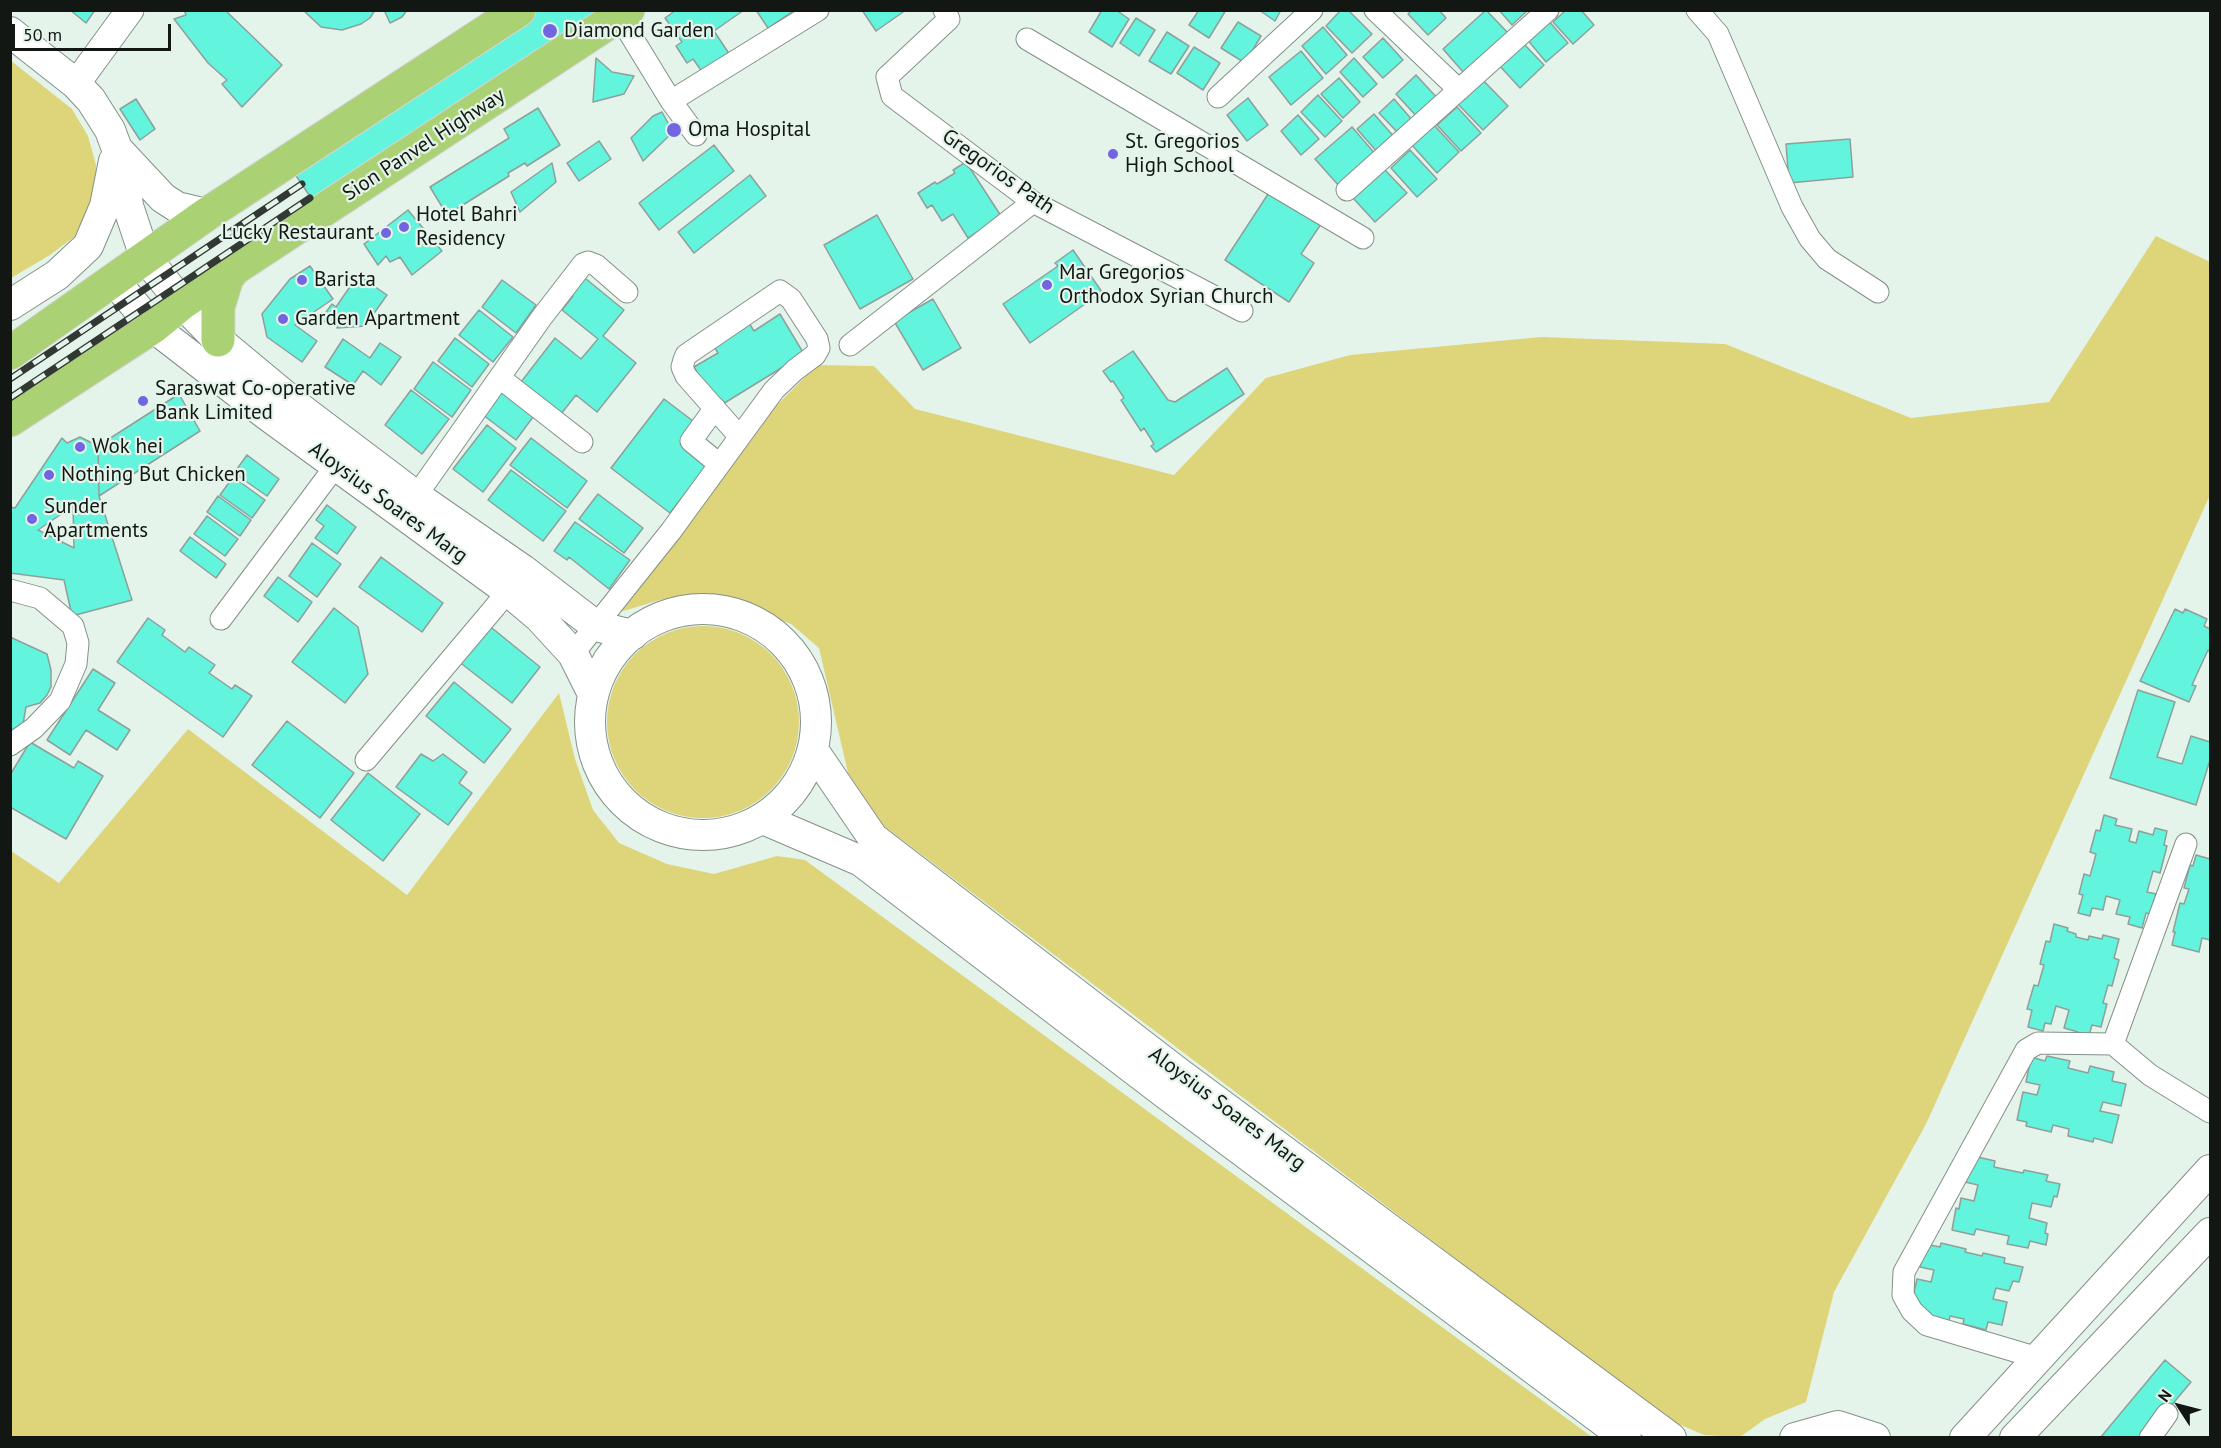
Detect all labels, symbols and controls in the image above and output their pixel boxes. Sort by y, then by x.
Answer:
scale bar [15,12,174,50]
place label: Diamond Garden [564,18,714,44]
marker: Diamond Garden [541,22,559,40]
text: 50 m [23,23,62,46]
street label: Sion Panvel Highway [338,83,510,207]
place label: Oma Hospital [688,117,810,143]
marker: Oma Hospital [665,121,683,139]
street label: Gregorios Path [937,124,1059,220]
place label: St. Gregorios High School [1125,129,1240,179]
marker: St. Gregorios High School [1106,147,1120,161]
place label: Hotel Bahri Residency [416,202,518,252]
place label: Lucky Restaurant [221,220,374,246]
marker: Hotel Bahri Residency [397,220,411,234]
marker: Lucky Restaurant [379,226,393,240]
place label: Mar Gregorios Orthodox Syrian Church [1059,260,1274,310]
place label: Barista [314,267,376,293]
marker: Barista [295,273,309,287]
marker: Mar Gregorios Orthodox Syrian Church [1040,278,1054,292]
place label: Garden Apartment [295,306,460,332]
marker: Garden Apartment [276,312,290,326]
place label: Saraswat Co-operative Bank Limited [155,376,356,426]
marker: Saraswat Co-operative Bank Limited [136,394,150,408]
place label: Wok hei [92,434,163,460]
street label: Aloysius Soares Marg [304,437,472,569]
marker: Wok hei [73,440,87,454]
place label: Nothing But Chicken [61,462,246,488]
marker: Nothing But Chicken [42,468,56,482]
place label: Sunder Apartments [44,494,148,544]
marker: Sunder Apartments [25,512,39,526]
street label: Aloysius Soares Marg [1144,1042,1310,1176]
north arrow [2149,1376,2209,1436]
text: N [2153,1385,2176,1406]

